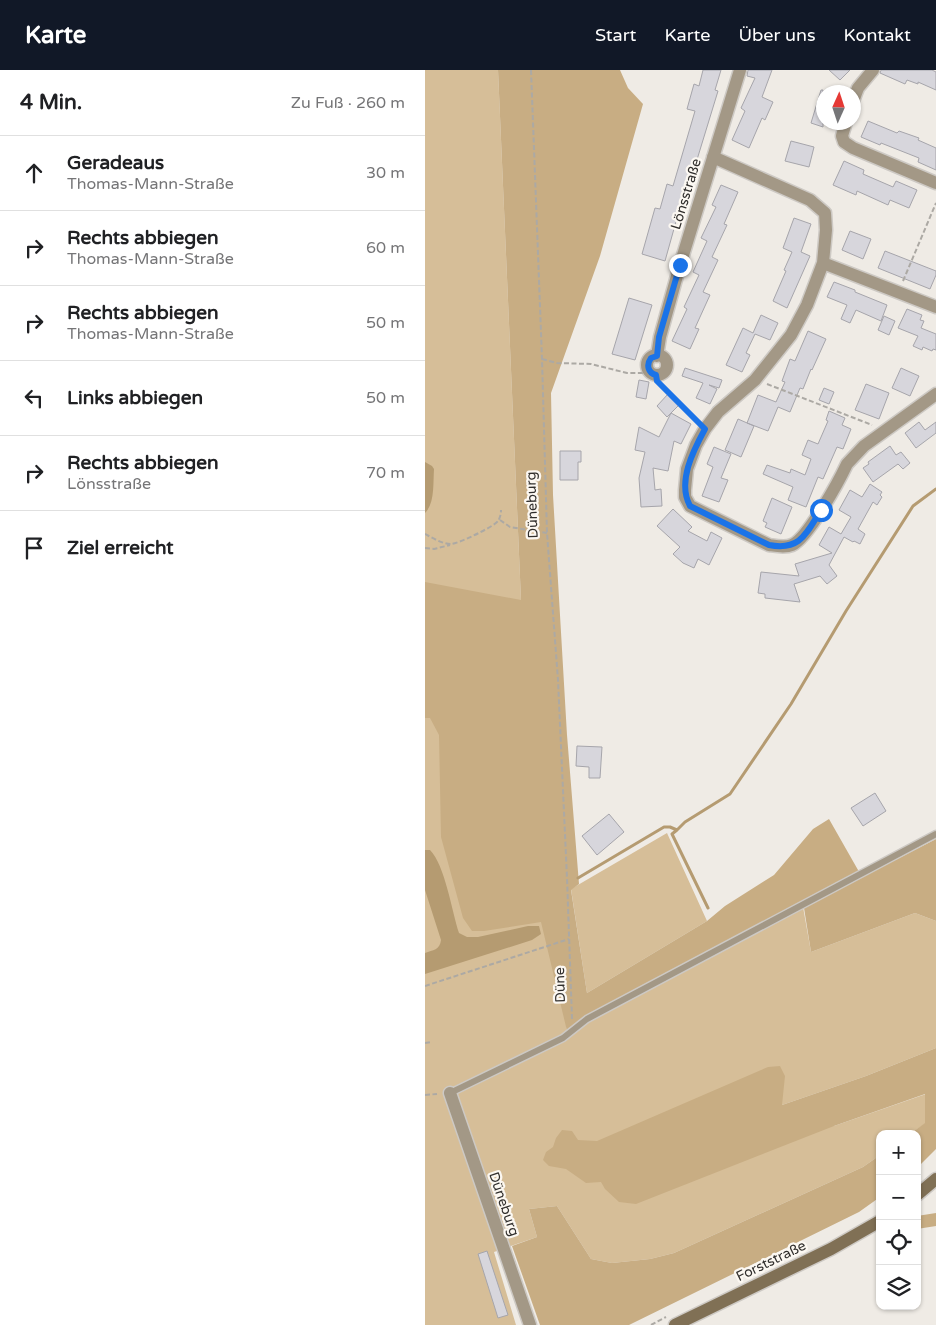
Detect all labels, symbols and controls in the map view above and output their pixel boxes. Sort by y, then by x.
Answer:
text: Karte [25,21,86,50]
text: Start [595,24,636,46]
text: Karte [664,24,710,46]
text: Über uns [738,24,816,46]
text: Kontakt [844,24,911,46]
north arrow [816,85,861,130]
text: 4 Min. [20,90,82,115]
text: Zu Fuß · 260 m [291,93,405,113]
text: Geradeaus [67,152,164,174]
street label: Lönsstraße [667,156,705,232]
icon: ahead [20,159,48,187]
text: 30 m [366,163,405,183]
text: Thomas-Mann-Straße [67,174,234,194]
text: Rechts abbiegen [67,227,219,249]
icon: right [20,234,48,262]
text: 60 m [366,238,405,258]
text: Thomas-Mann-Straße [67,249,234,269]
route end [669,254,692,277]
text: Rechts abbiegen [67,302,219,324]
icon: right [20,309,48,337]
text: 50 m [366,313,405,333]
text: Thomas-Mann-Straße [67,324,234,344]
icon: left [20,384,48,412]
text: Links abbiegen [67,387,203,409]
text: 50 m [366,388,405,408]
text: Rechts abbiegen [67,452,219,474]
icon: right [20,459,48,487]
text: 70 m [366,463,405,483]
street label: Düneburg [522,471,542,539]
text: Lönsstraße [67,474,151,494]
route start [810,499,833,522]
icon: arrive [20,534,48,562]
text: Ziel erreicht [67,537,174,559]
street label: Düne [551,967,569,1003]
map controls [876,1130,921,1310]
button: + [876,1130,921,1175]
street label: Düneburg [485,1170,523,1238]
button: − [876,1175,921,1220]
button: locate [876,1220,921,1265]
street label: Forststraße [733,1237,809,1285]
button: layers [876,1265,921,1310]

